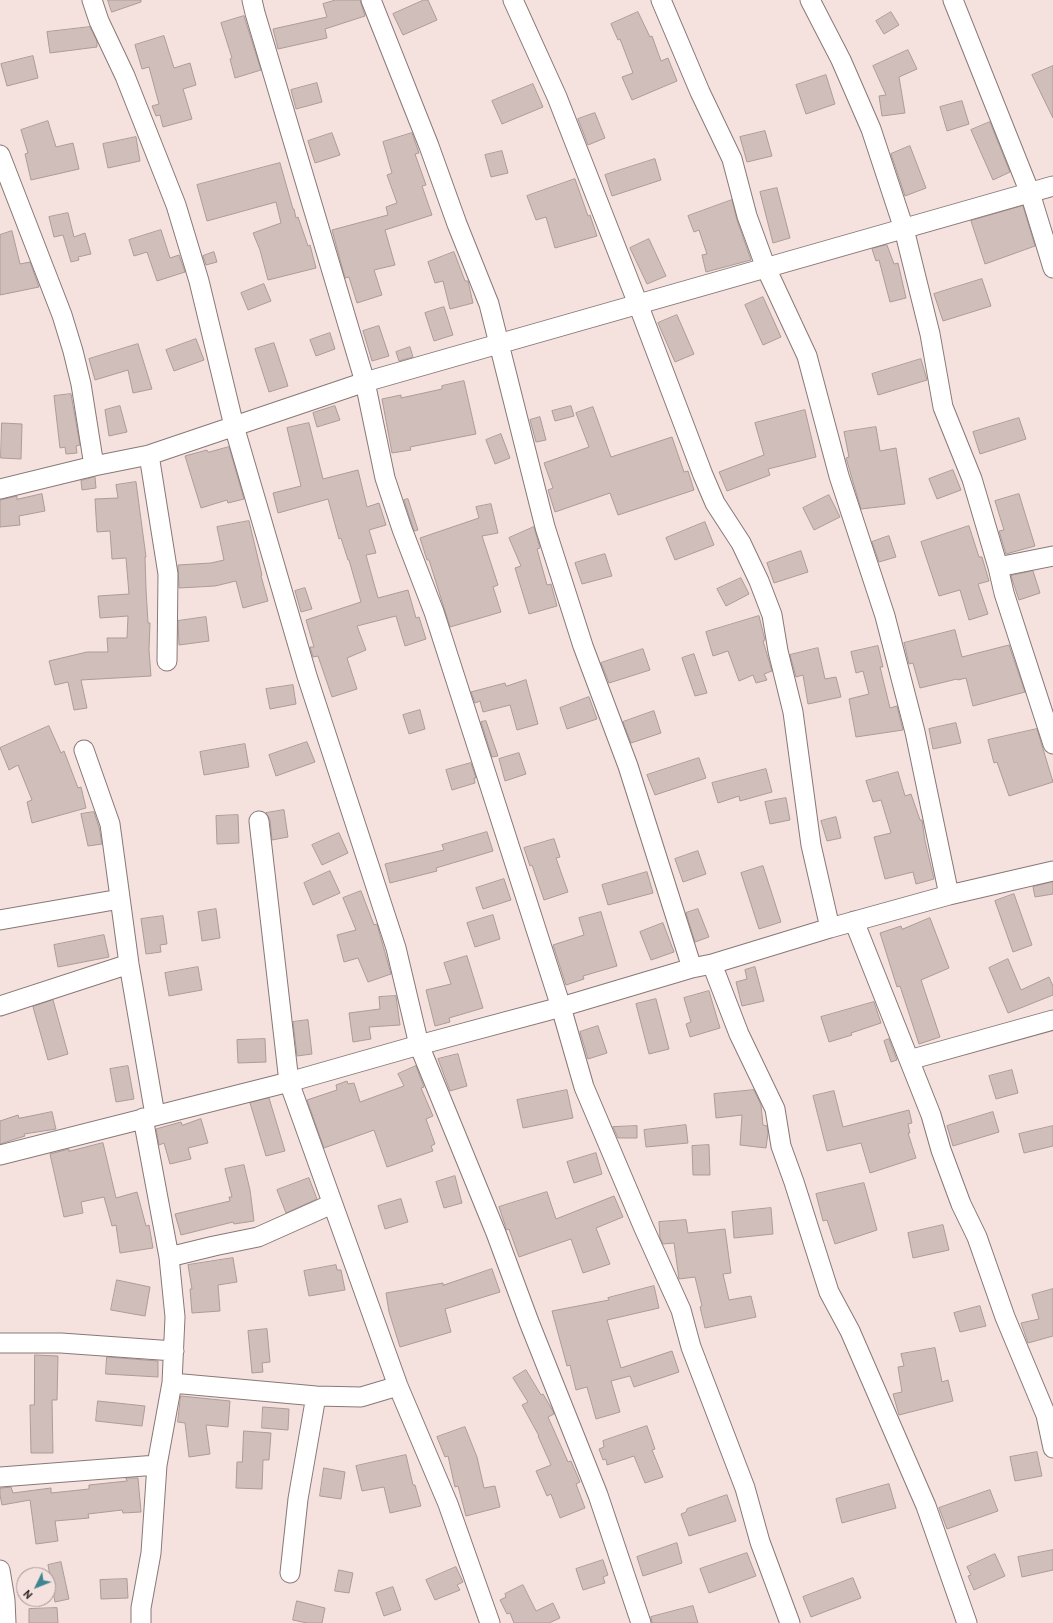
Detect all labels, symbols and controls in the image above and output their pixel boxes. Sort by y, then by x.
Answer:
north arrow [16,1567,56,1607]
text: N [20,1587,36,1602]

